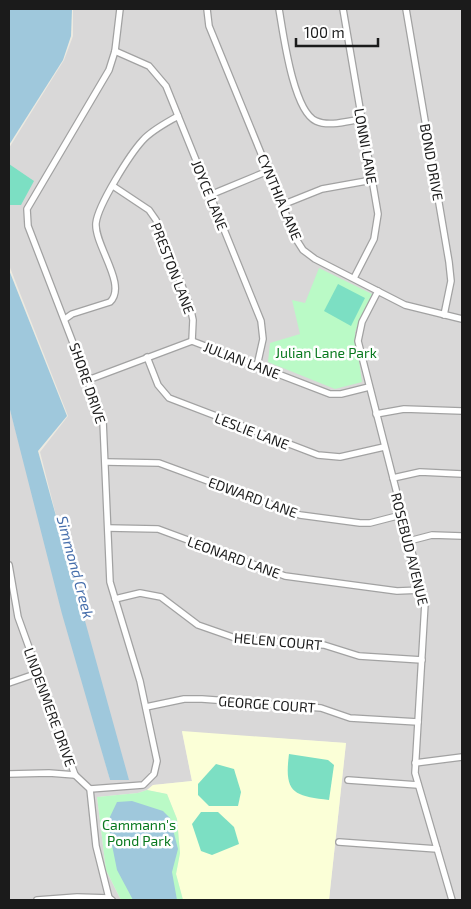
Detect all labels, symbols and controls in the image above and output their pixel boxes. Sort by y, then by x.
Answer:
scale bar [296,15,378,47]
text: 100 m [304,23,345,41]
street label: LONNI LANE [351,107,381,185]
street label: BOND DRIVE [417,122,447,202]
street label: CYNTHIA LANE [254,151,306,243]
street label: JOYCE LANE [188,157,232,233]
street label: PRESTON LANE [148,220,198,316]
street label: JULIAN LANE [201,338,283,382]
street label: SHORE DRIVE [66,340,110,426]
park label: Julian Lane Park [275,344,377,361]
street label: LESLIE LANE [212,409,292,453]
street label: EDWARD LANE [206,473,300,521]
street label: ROSEBUD AVENUE [388,491,432,607]
water label: Simmond Creek [54,514,98,620]
street label: LEONARD LANE [185,532,283,582]
street label: HELEN COURT [233,629,323,653]
street label: LINDENMERE DRIVE [21,645,79,769]
street label: GEORGE COURT [218,692,316,716]
park label: Cammann's Pond Park [102,816,176,849]

